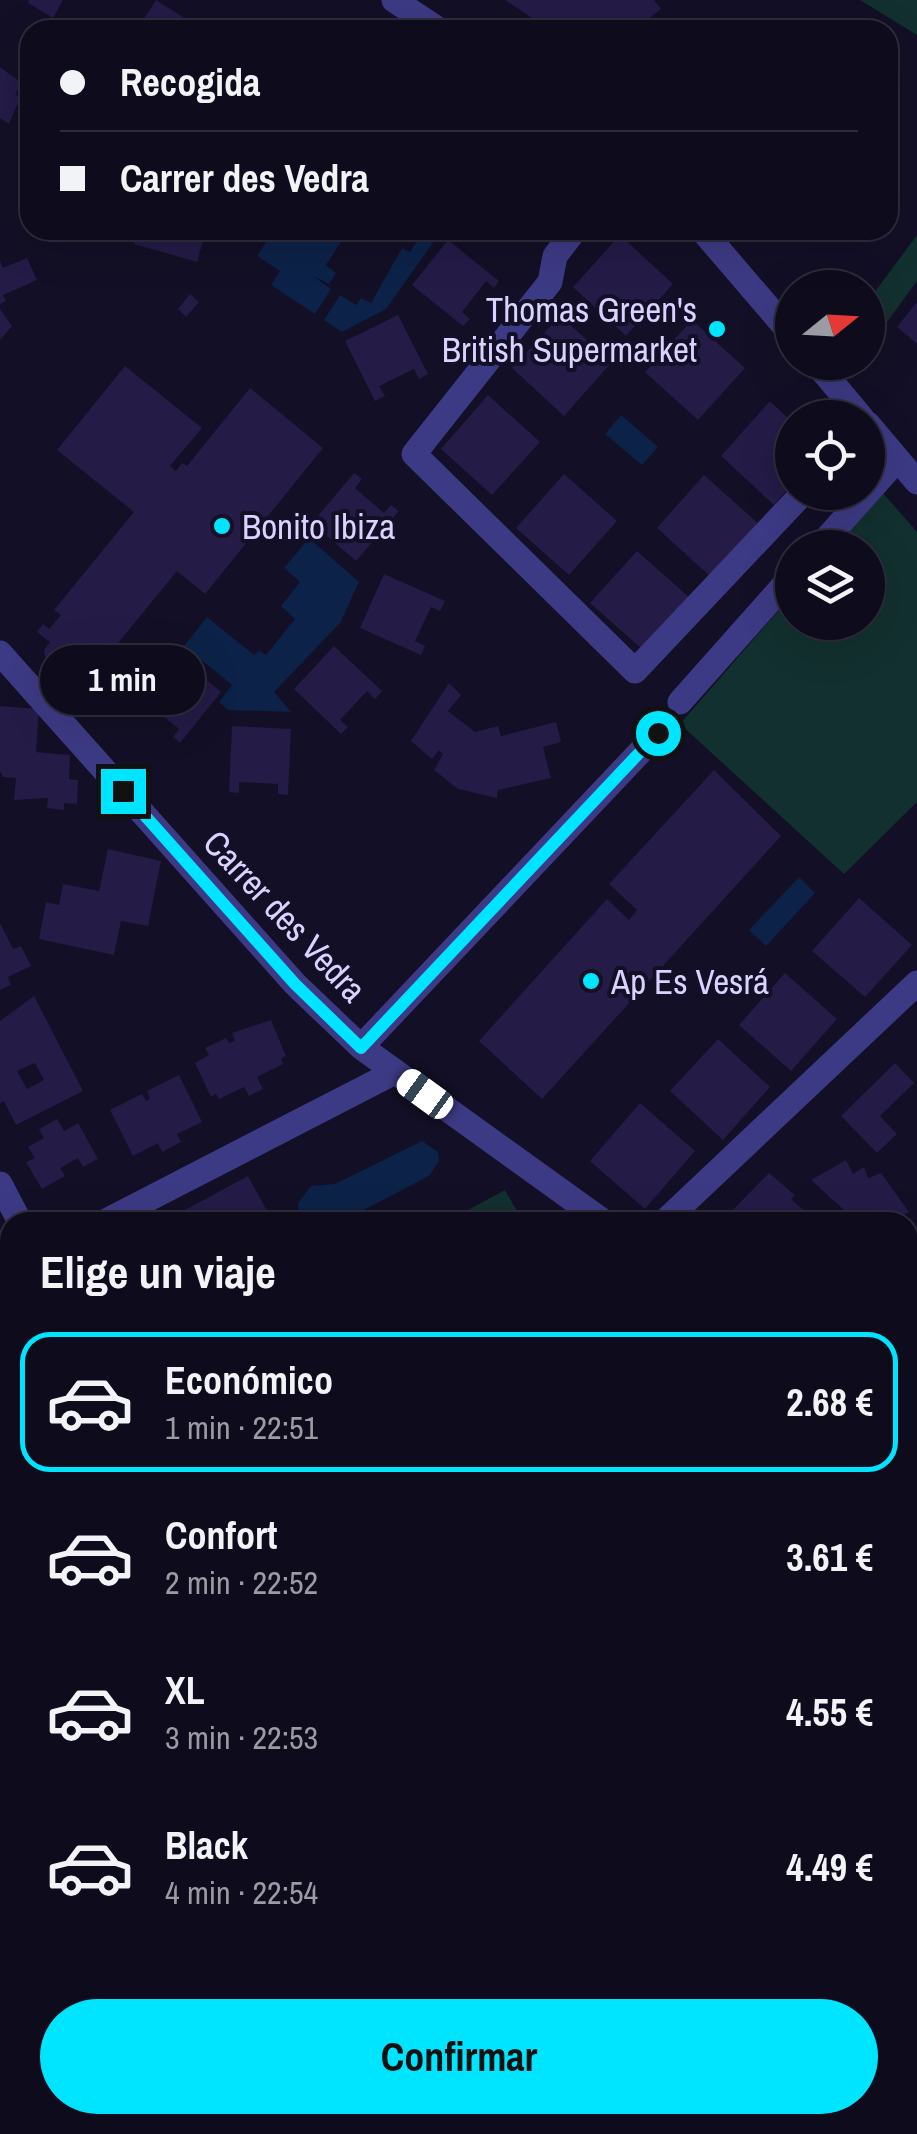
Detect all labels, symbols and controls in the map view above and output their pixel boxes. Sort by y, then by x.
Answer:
text: Recogida [120,57,260,108]
text: Carrer des Vedra [120,153,369,204]
north arrow [775,270,885,380]
map controls [775,270,885,640]
place label: Thomas Green's British Supermarket [442,286,697,373]
marker: Thomas Green's British Supermarket [706,318,728,340]
button: locate [775,400,885,510]
place label: Bonito Ibiza [242,503,395,550]
marker: Bonito Ibiza [211,515,233,537]
button: layers [775,530,885,640]
callout: 1 min [41,646,206,716]
text: 1 min [88,658,157,701]
route start [636,711,681,756]
route end [101,769,146,814]
street label: Carrer des Vedra [193,820,377,1012]
place label: Ap Es Vesrá [610,958,769,1005]
marker: Ap Es Vesrá [580,970,602,992]
car [392,1064,458,1124]
text: Elige un viaje [40,1241,276,1302]
text: Económico [165,1355,333,1406]
icon: car [45,1357,135,1447]
text: 2.68 € [786,1377,873,1428]
text: 1 min · 22:51 [165,1406,318,1449]
text: Confort [165,1510,277,1561]
icon: car [45,1512,135,1602]
text: 3.61 € [786,1532,873,1583]
text: 2 min · 22:52 [165,1561,318,1604]
text: XL [165,1665,205,1716]
icon: car [45,1667,135,1757]
text: 4.55 € [786,1687,873,1738]
text: 3 min · 22:53 [165,1716,318,1759]
text: Black [165,1820,248,1871]
icon: car [45,1822,135,1912]
text: 4.49 € [786,1842,873,1893]
text: 4 min · 22:54 [165,1871,318,1914]
button: Confirmar [40,1999,878,2114]

